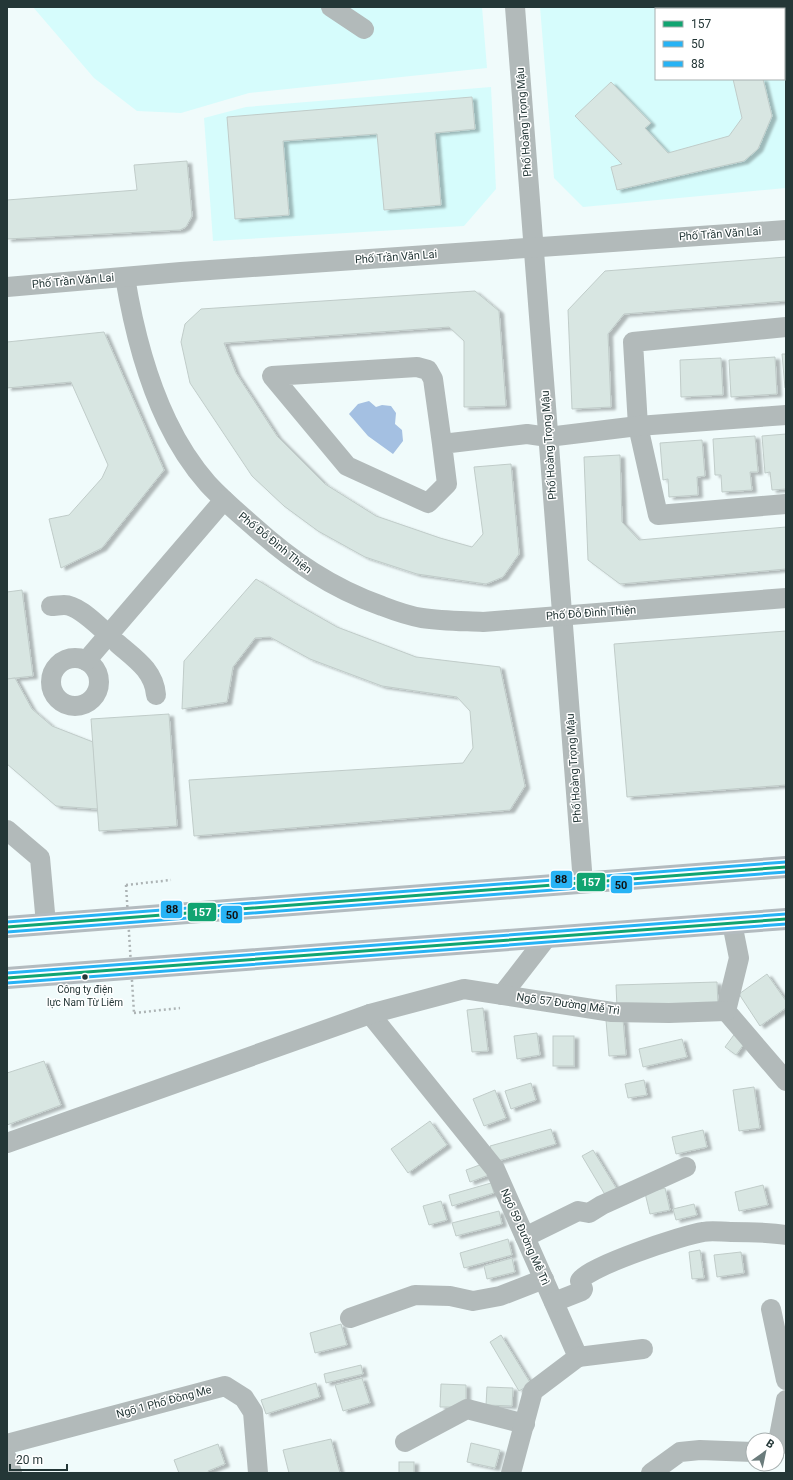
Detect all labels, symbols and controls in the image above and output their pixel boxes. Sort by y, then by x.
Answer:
legend [655,8,785,80]
text: 157 [691,17,711,31]
text: 50 [691,37,705,51]
text: 88 [691,57,705,71]
street label: Phố Hoàng Trọng Mậu [514,67,534,177]
street label: Phố Trần Văn Lai [678,225,762,243]
street label: Phố Trần Văn Lai [354,248,438,266]
street label: Phố Trần Văn Lai [31,271,115,291]
street label: Phố Hoàng Trọng Mậu [539,390,559,500]
street label: Phố Đỗ Đình Thiện [236,510,314,576]
street label: Phố Đỗ Đình Thiện [545,603,637,623]
street label: Phố Hoàng Trọng Mậu [564,713,584,823]
line badge: 88 [550,870,573,889]
line badge: 157 [576,872,606,892]
text: 88 [555,873,567,886]
line badge: 50 [610,875,633,894]
text: 157 [582,876,600,889]
text: 50 [615,879,627,892]
line badge: 88 [160,900,183,919]
line badge: 157 [187,902,217,922]
text: 88 [166,903,178,916]
line badge: 50 [220,905,243,924]
text: 157 [193,906,211,919]
text: 50 [226,909,238,922]
marker: Công ty điện lực Nam Từ Liêm [80,972,90,982]
place label: Công ty điện lực Nam Từ Liêm [47,984,123,1009]
street label: Ngõ 57 Đường Mễ Trì [516,990,620,1018]
street label: Ngõ 59 Đường Mễ Trì [498,1187,552,1287]
street label: Ngõ 1 Phố Đồng Me [115,1383,213,1421]
north arrow [745,1432,785,1472]
text: B [764,1437,777,1451]
scale bar [10,1446,67,1472]
text: 20 m [16,1453,43,1467]

